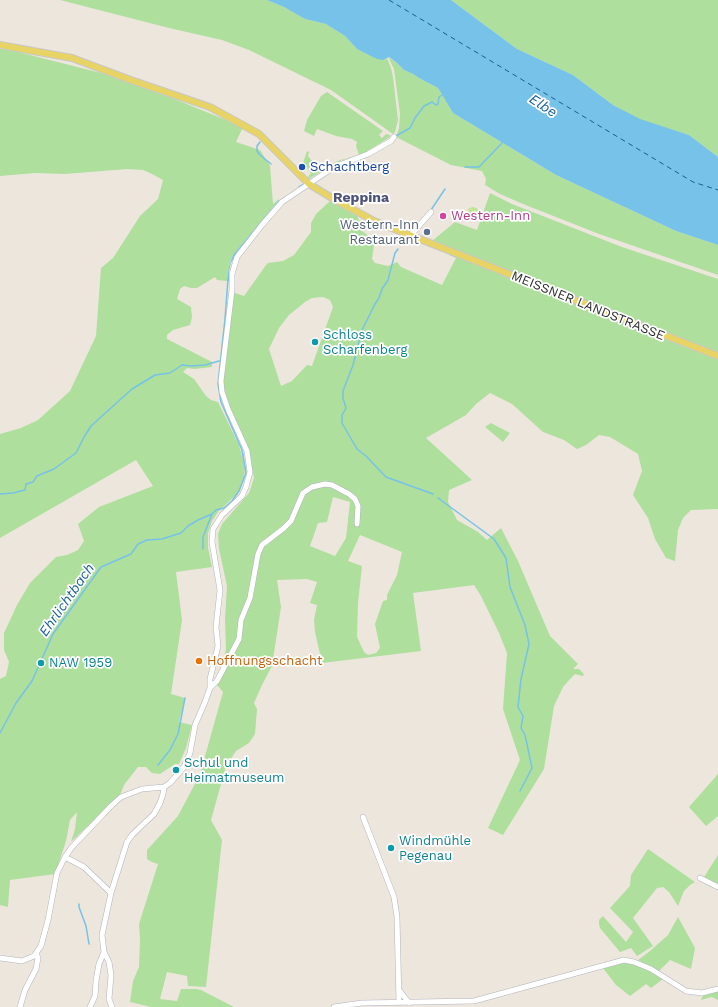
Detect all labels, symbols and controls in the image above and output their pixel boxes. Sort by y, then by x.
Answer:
water label: Elbe [526,91,560,121]
place label: Schachtberg [310,159,389,175]
marker: Schachtberg [297,162,307,172]
district label: Reppina [333,190,389,206]
place label: Western-Inn [451,208,530,224]
marker: Western-Inn [438,211,448,221]
place label: Western-Inn Restaurant [340,217,419,248]
marker: Western-Inn Restaurant [422,227,432,237]
street label: MEISSNER LANDSTRASSE [509,268,667,344]
place label: Schloss Scharfenberg [323,327,407,358]
marker: Schloss Scharfenberg [310,337,320,347]
water label: Ehrlichtbach [36,560,98,640]
place label: Hoffnungsschacht [207,653,322,669]
place label: NAW 1959 [49,655,112,671]
marker: Hoffnungsschacht [194,656,204,666]
marker: NAW 1959 [36,658,46,668]
place label: Schul und Heimatmuseum [184,755,285,786]
marker: Schul und Heimatmuseum [171,765,181,775]
place label: Windmühle Pegenau [399,833,471,864]
marker: Windmühle Pegenau [386,843,396,853]

